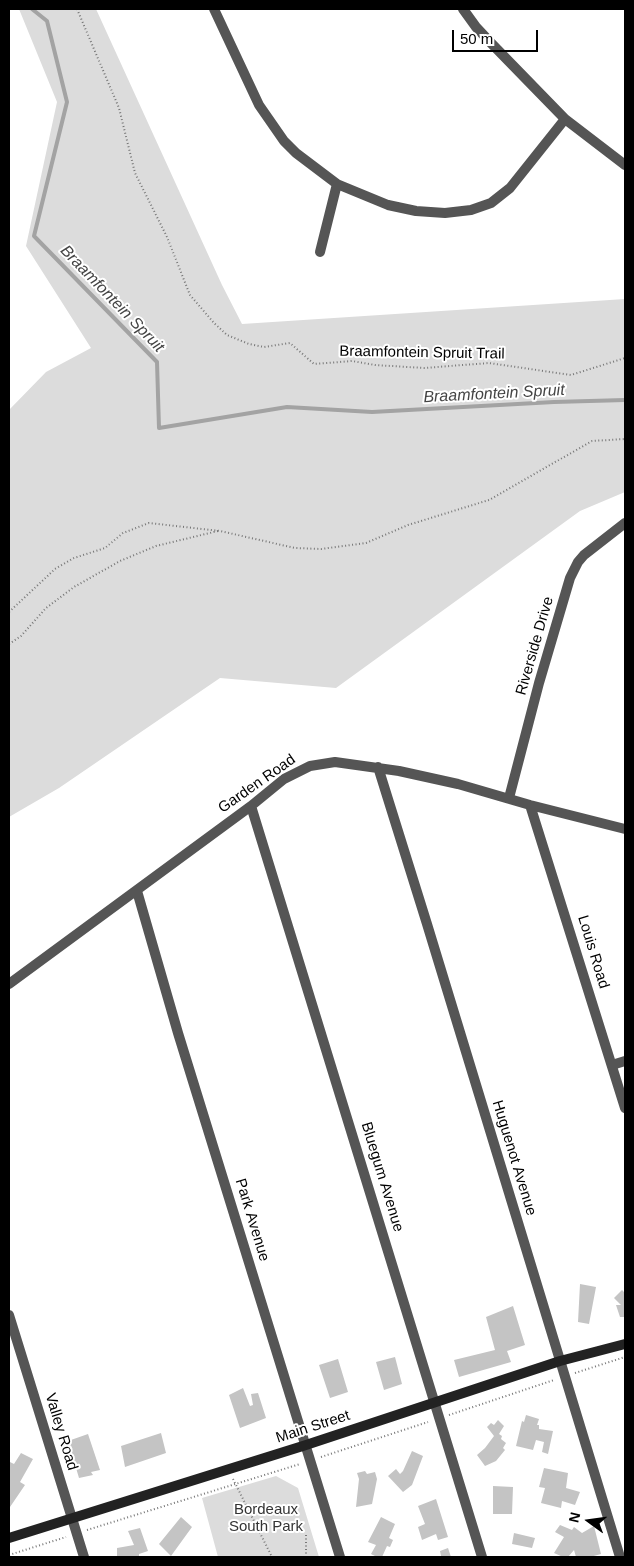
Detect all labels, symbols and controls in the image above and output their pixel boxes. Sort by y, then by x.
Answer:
scale bar [454,20,540,52]
text: 50 m [460,30,493,47]
water label: Braamfontein Spruit [56,241,168,357]
street label: Braamfontein Spruit Trail [339,343,505,363]
water label: Braamfontein Spruit [423,381,565,407]
street label: Riverside Drive [512,595,558,697]
street label: Garden Road [215,751,299,817]
street label: Louis Road [573,913,613,991]
street label: Huguenot Avenue [488,1098,540,1218]
street label: Bluegum Avenue [357,1120,407,1234]
street label: Park Avenue [231,1176,273,1264]
street label: Valley Road [41,1391,81,1473]
street label: Main Street [274,1407,352,1447]
north arrow [564,1496,614,1546]
park label: Bordeaux South Park [229,1501,303,1536]
text: N [565,1511,583,1524]

